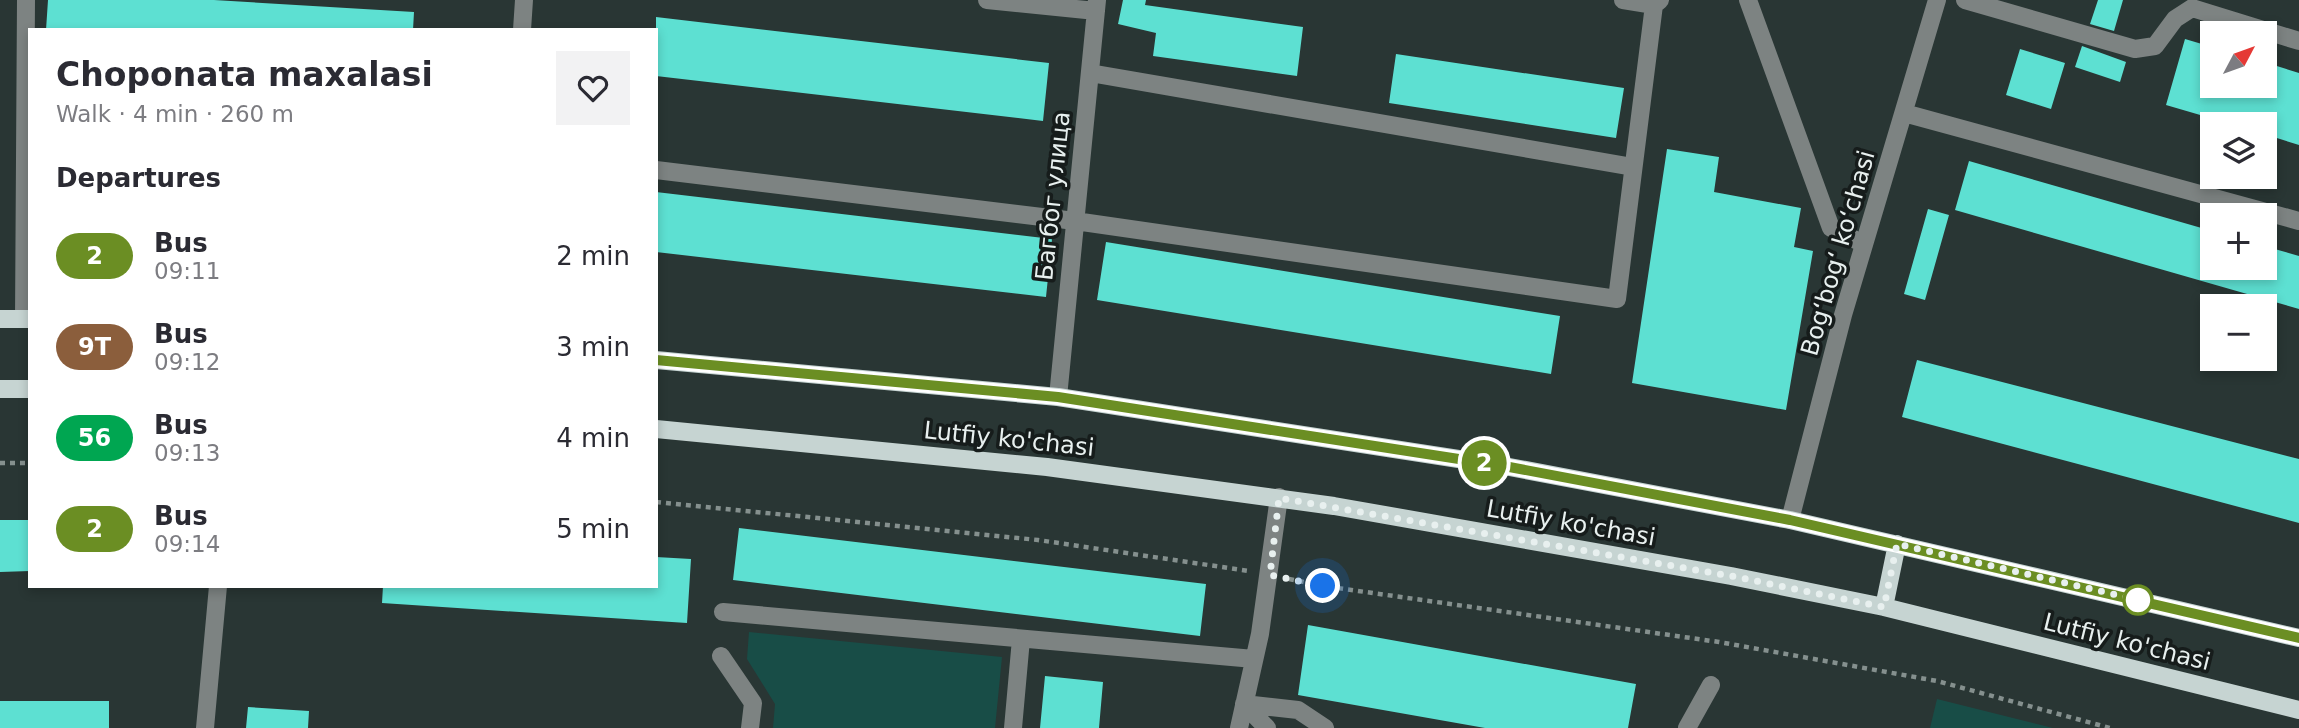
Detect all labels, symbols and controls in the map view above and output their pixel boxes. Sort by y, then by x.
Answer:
north arrow [2200,21,2277,98]
map controls [2200,21,2277,371]
button: heart [556,51,630,125]
text: Choponata maxalasi [56,55,433,94]
text: Walk · 4 min · 260 m [56,101,294,127]
street label: Багбог улица [1030,110,1076,282]
button: layers [2200,112,2277,189]
street label: Bogʻbogʻ koʻchasi [1795,147,1881,359]
text: Departures [56,163,221,193]
button: + [2200,203,2277,280]
text: Bus [154,228,208,258]
text: 2 min [556,241,630,271]
text: 2 [86,242,103,270]
text: 09:11 [154,258,220,284]
button: − [2200,294,2277,371]
text: Bus [154,319,208,349]
text: 3 min [556,332,630,362]
text: 9Т [78,333,111,361]
text: 09:12 [154,349,220,375]
text: Bus [154,410,208,440]
street label: Lutfiy ko'chasi [922,416,1096,462]
text: 4 min [556,423,630,453]
text: 56 [78,424,111,452]
text: 09:13 [154,440,220,466]
line badge: 2 [1461,440,1507,486]
text: 2 [1476,449,1492,477]
street label: Lutfiy ko'chasi [1484,494,1658,552]
text: Bus [154,501,208,531]
text: 5 min [556,514,630,544]
text: 2 [86,515,103,543]
text: 09:14 [154,531,220,557]
your location [1305,568,1340,603]
unlabelled marker [2123,585,2153,615]
street label: Lutfiy ko'chasi [2041,608,2213,676]

